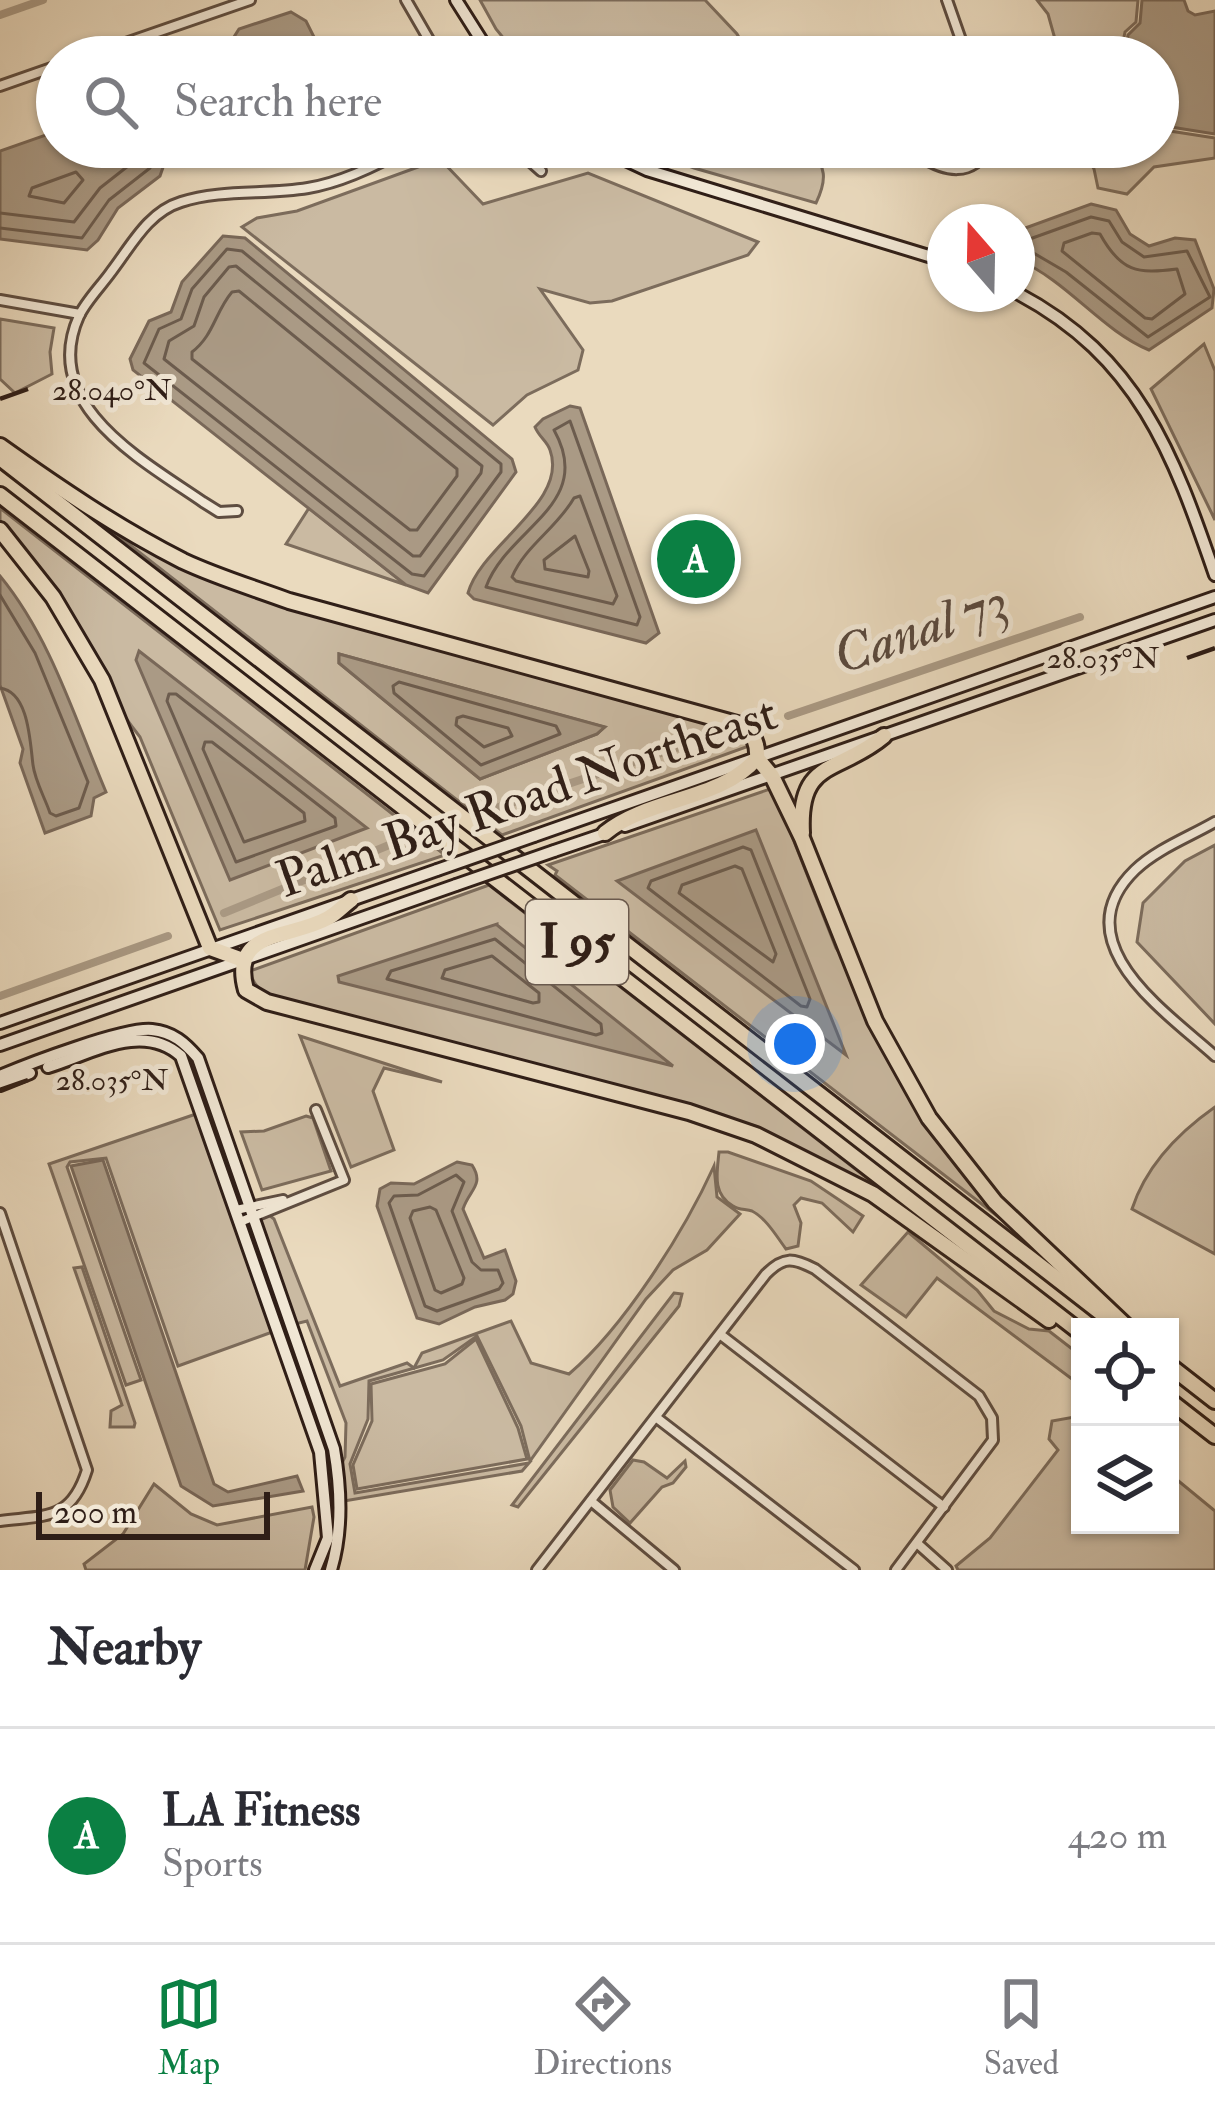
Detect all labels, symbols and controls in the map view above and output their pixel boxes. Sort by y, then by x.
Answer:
search box [36,36,1179,168]
icon: search [78,69,144,135]
text: Search here [174,74,382,130]
north arrow [927,204,1035,312]
text: 28.040°N [52,372,172,409]
pin: A [657,514,735,604]
water label: Canal 73 [824,567,1018,691]
text: 28.035°N [1047,640,1159,677]
street label: Palm Bay Road Northeast [268,681,786,913]
road number: I 95 [526,900,628,984]
your location [765,1014,825,1074]
text: 28.035°N [56,1062,168,1099]
map controls [1071,1318,1179,1534]
button: locate [1071,1318,1179,1426]
button: layers [1071,1426,1179,1534]
scale bar [36,1486,270,1539]
text: 200 m [54,1492,137,1533]
text: Nearby [48,1616,201,1680]
text: LA Fitness [162,1783,361,1839]
text: A [75,1811,99,1860]
text: 420 m [1068,1811,1167,1860]
text: Sports [162,1839,263,1888]
tab: Map [156,1971,222,2084]
tab: Directions [534,1971,672,2084]
tab: Saved [984,1971,1059,2084]

